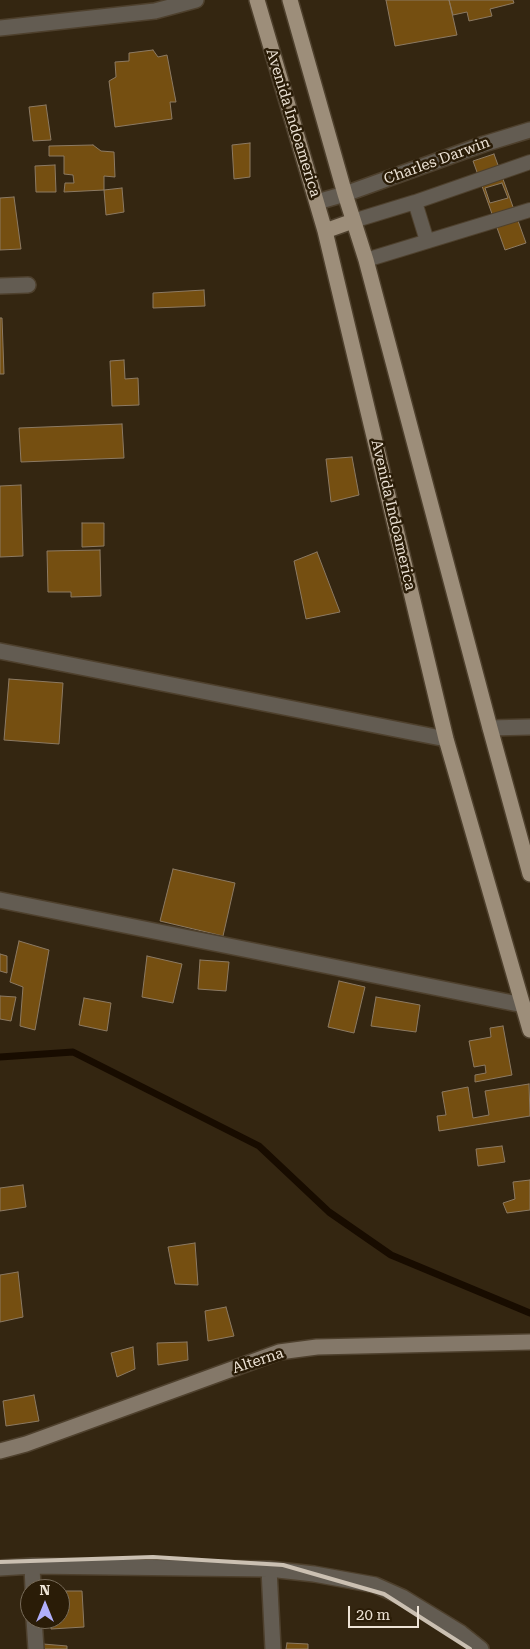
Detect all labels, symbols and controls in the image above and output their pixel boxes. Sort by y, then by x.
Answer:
street label: Avenida Indoamerica [262,47,324,199]
street label: Charles Darwin [381,133,493,189]
street label: Avenida Indoamerica [367,438,419,592]
street label: Alterna [230,1344,286,1378]
north arrow [20,1579,70,1629]
text: N [40,1582,50,1598]
scale bar [350,1596,421,1628]
text: 20 m [356,1606,390,1624]

